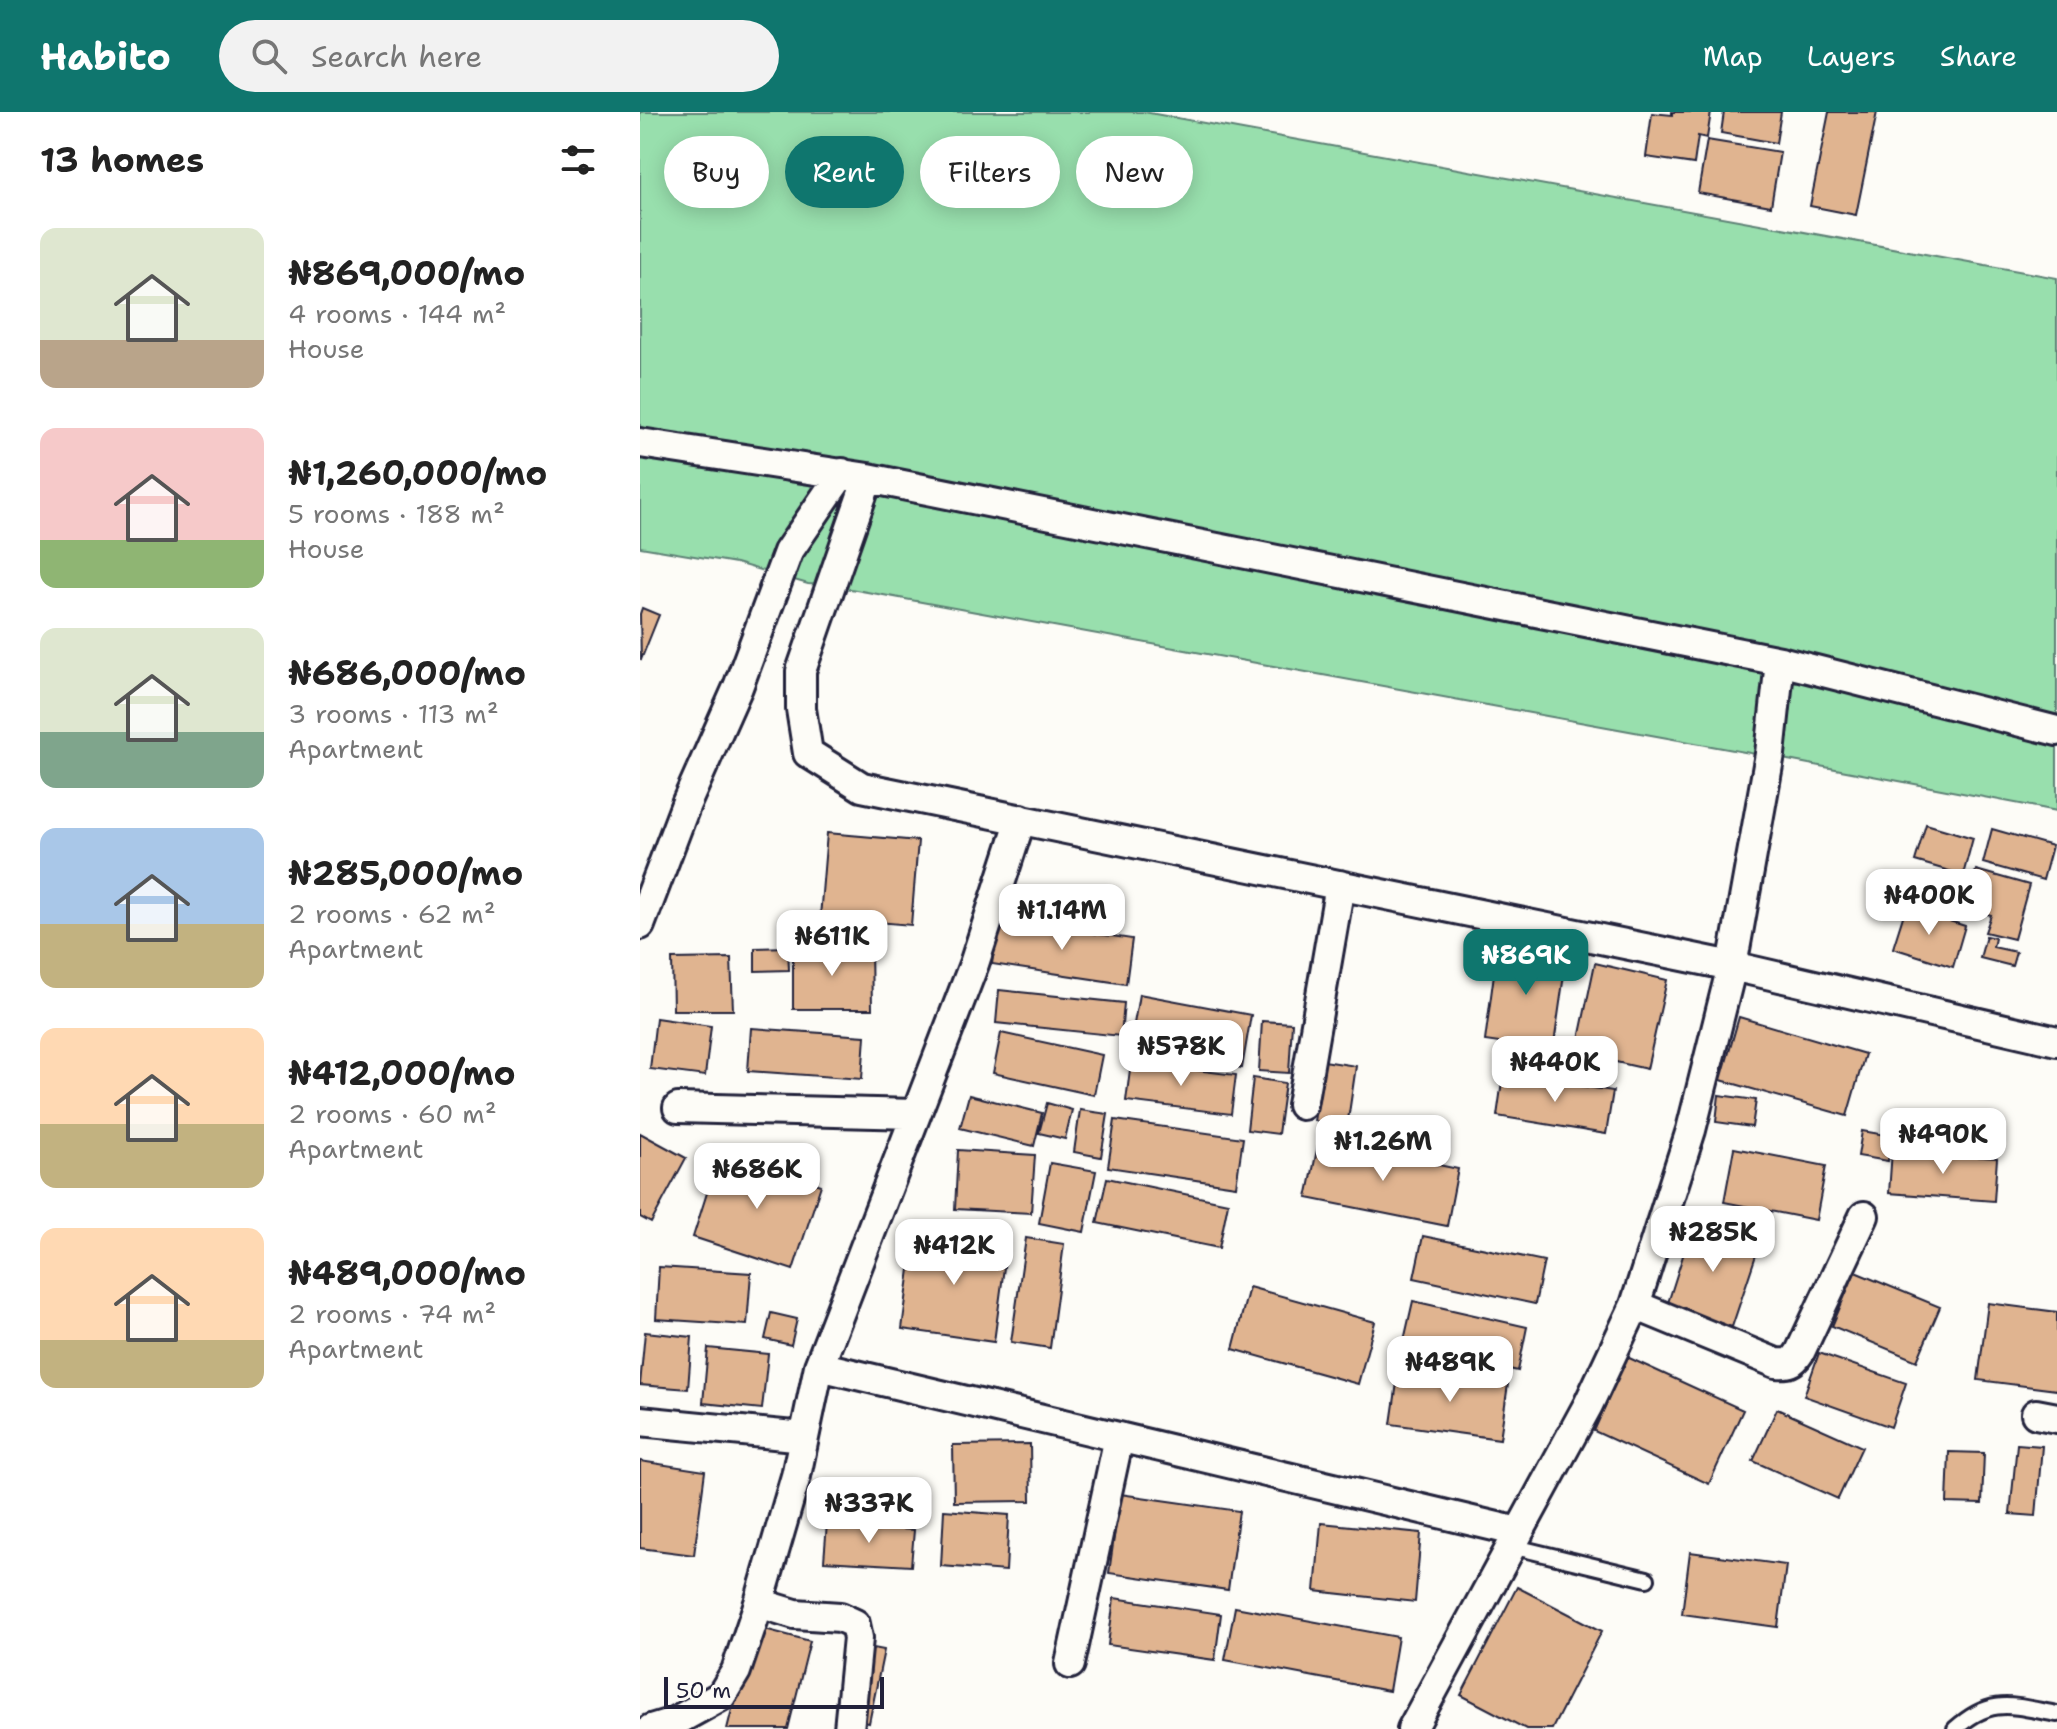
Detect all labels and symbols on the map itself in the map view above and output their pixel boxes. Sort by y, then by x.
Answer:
pin: ₦400K [1873,869,1985,937]
pin: ₦1.14M [997,884,1127,952]
pin: ₦611K [776,910,888,978]
pin: ₦869K [1470,929,1582,997]
pin: ₦578K [1125,1020,1237,1088]
pin: ₦440K [1499,1036,1611,1104]
pin: ₦490K [1887,1108,1999,1176]
pin: ₦1.26M [1318,1115,1448,1183]
pin: ₦686K [701,1143,813,1211]
pin: ₦285K [1657,1206,1769,1274]
pin: ₦412K [898,1219,1010,1287]
pin: ₦489K [1394,1336,1506,1404]
pin: ₦337K [813,1477,925,1545]
scale bar [664,1673,884,1709]

